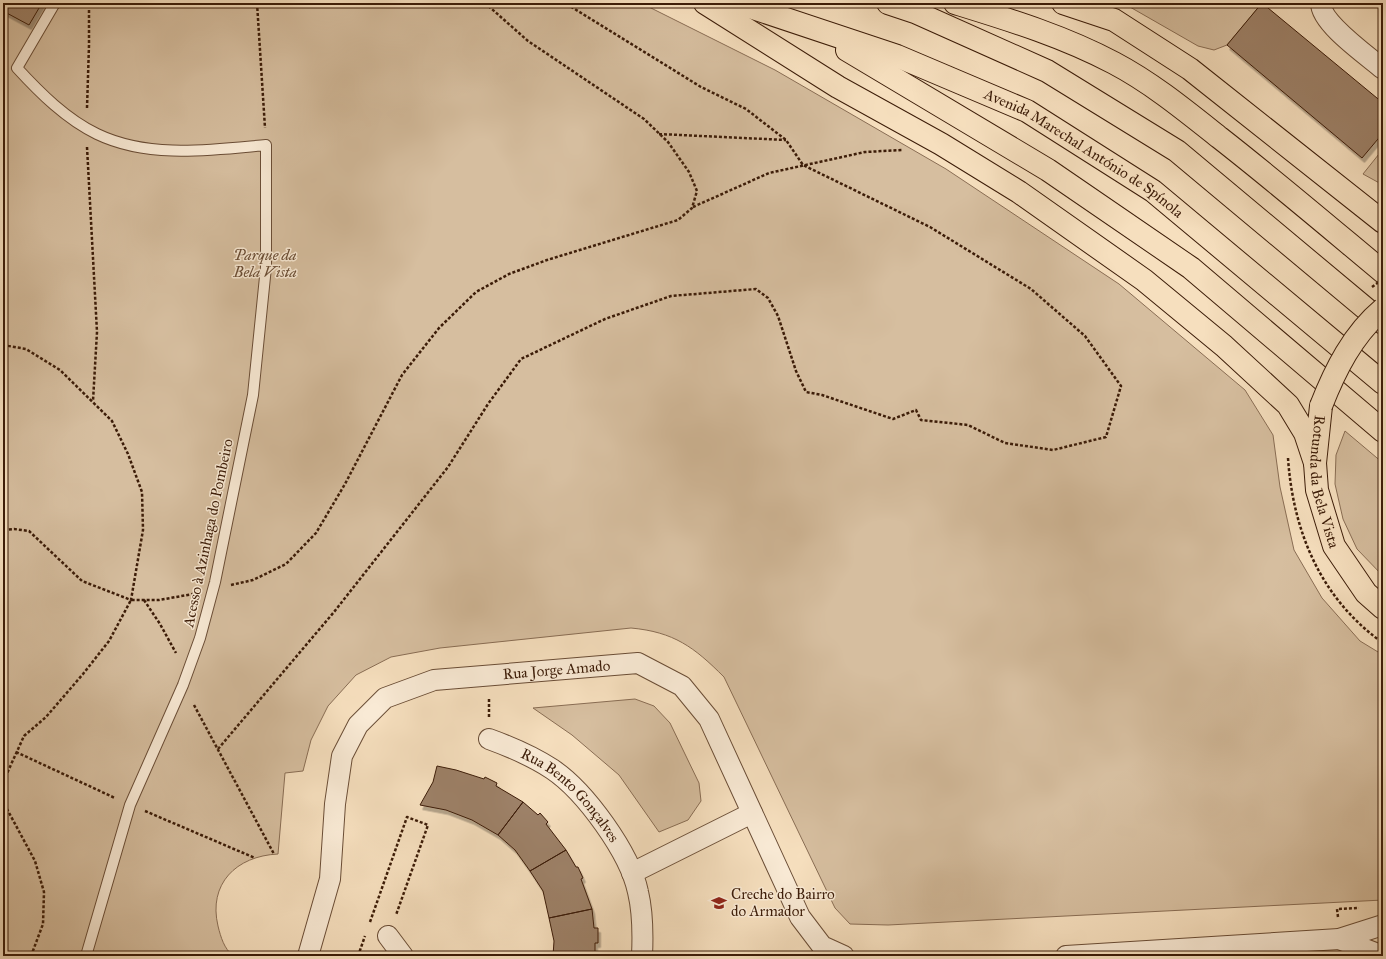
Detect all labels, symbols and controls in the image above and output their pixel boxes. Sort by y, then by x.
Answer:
street label: Avenida Marechal António de Spínola [981,85,1188,222]
park label: Parque da Bela Vista [232,246,297,281]
street label: Rotunda da Bela Vista [1306,414,1343,551]
street label: Acesso à Azinhaga do Pombeiro [179,437,237,630]
street label: Rua Jorge Amado [502,656,611,683]
street label: Rua Bento Gonçalves [518,744,623,846]
place label: Creche do Bairro do Armador [731,885,835,920]
school or university icon: Creche do Bairro do Armador [710,894,728,912]

